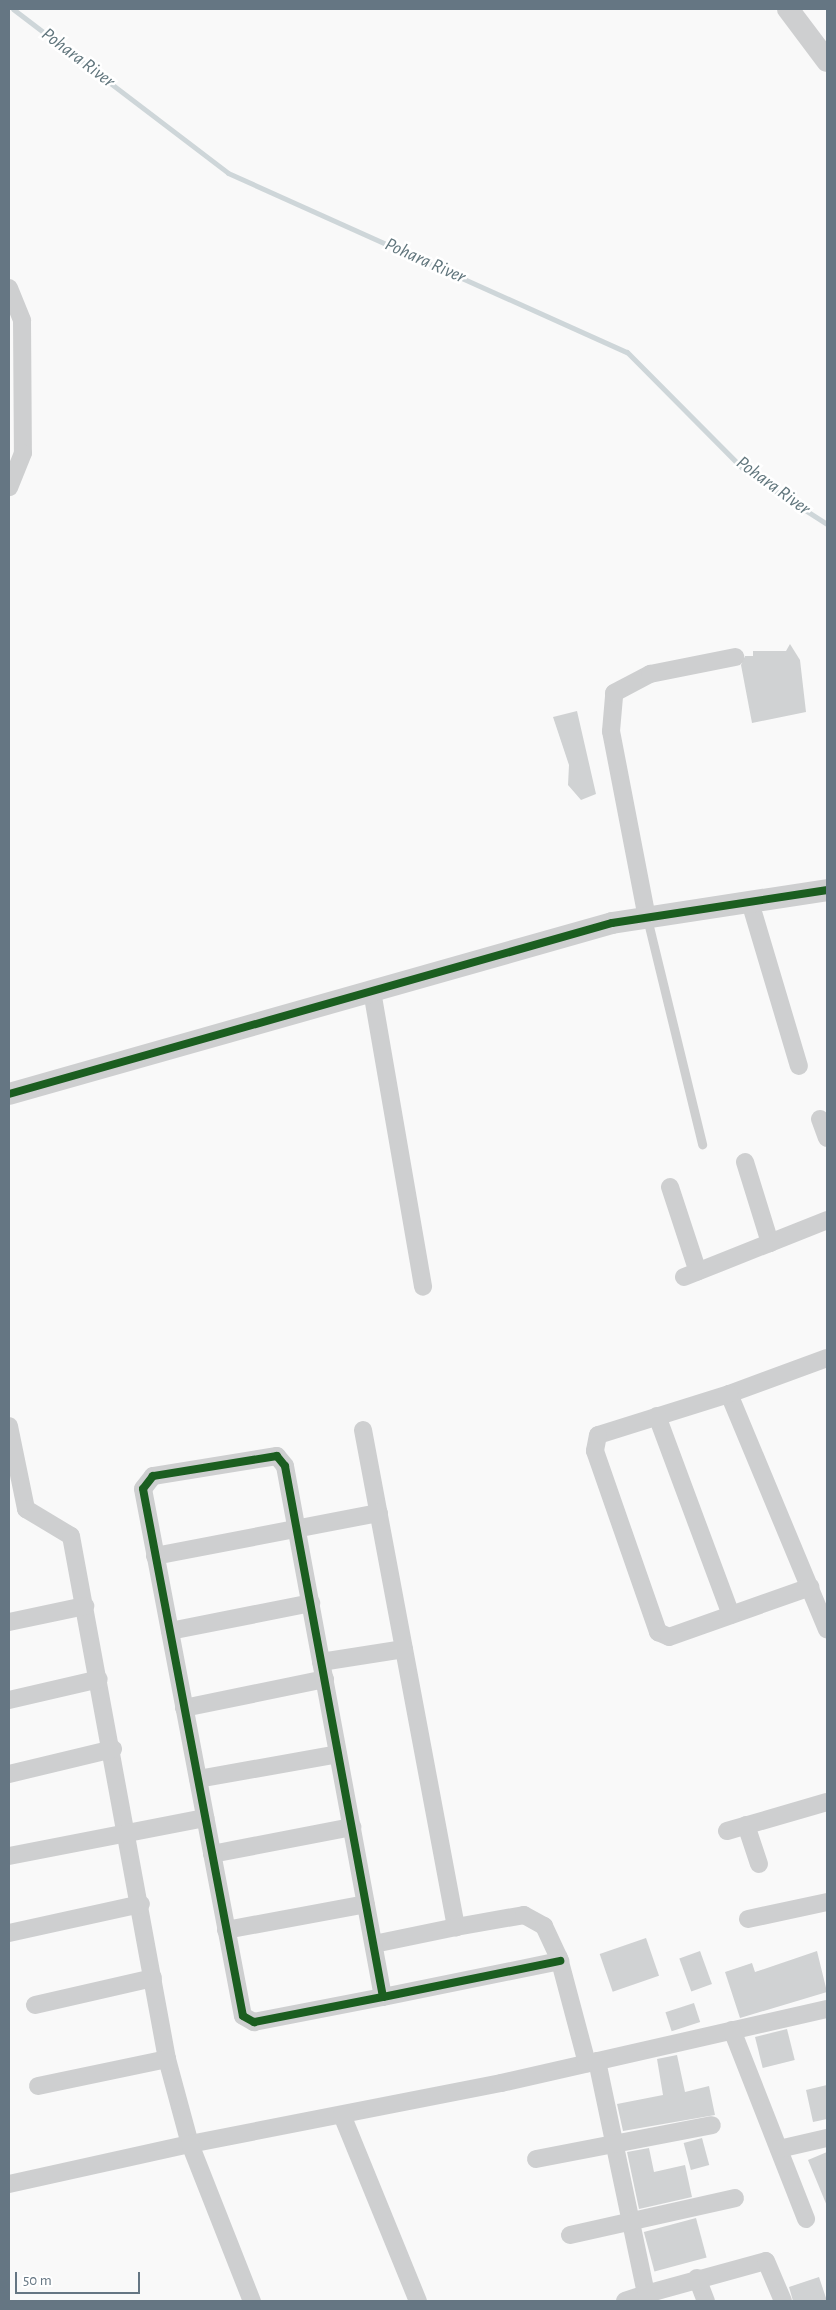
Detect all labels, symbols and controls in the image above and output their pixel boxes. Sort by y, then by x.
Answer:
water label: Pohara River [37,23,119,93]
water label: Pohara River [381,233,469,289]
water label: Pohara River [732,451,814,521]
scale bar [18,2262,142,2294]
text: 50 m [23,2273,52,2288]

